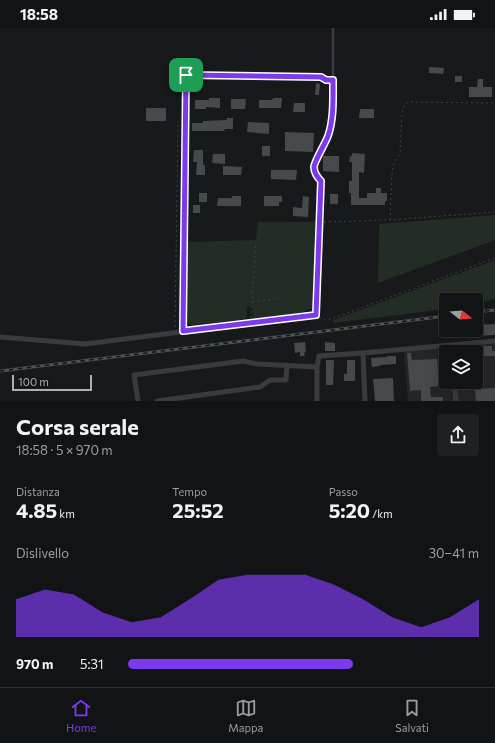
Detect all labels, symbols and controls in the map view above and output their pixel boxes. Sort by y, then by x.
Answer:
text: 18:58 [20,5,58,23]
pin [169,58,203,92]
icon: arrive [175,64,197,86]
north arrow [439,293,483,337]
map controls [439,293,483,389]
button: layers [439,345,483,389]
scale bar [12,373,92,392]
text: 100 m [18,375,49,388]
text: Corsa serale [16,413,139,440]
button: share [437,414,479,456]
text: 18:58 · 5 × 970 m [16,442,113,458]
text: Distanza [16,485,60,498]
text: Tempo [172,485,207,498]
text: Passo [329,485,358,498]
text: 4.85 [16,498,57,522]
text: 25:52 [172,498,224,522]
text: 5:20 [329,498,370,522]
text: km [57,507,75,520]
text: /km [370,507,393,520]
text: Dislivello [16,545,69,561]
text: 30–41 m [429,545,479,561]
text: 970 m [16,656,53,672]
text: 5:31 [80,656,104,672]
tab: Home [66,697,96,734]
tab: Mappa [228,697,263,734]
tab: Salvati [395,697,429,734]

